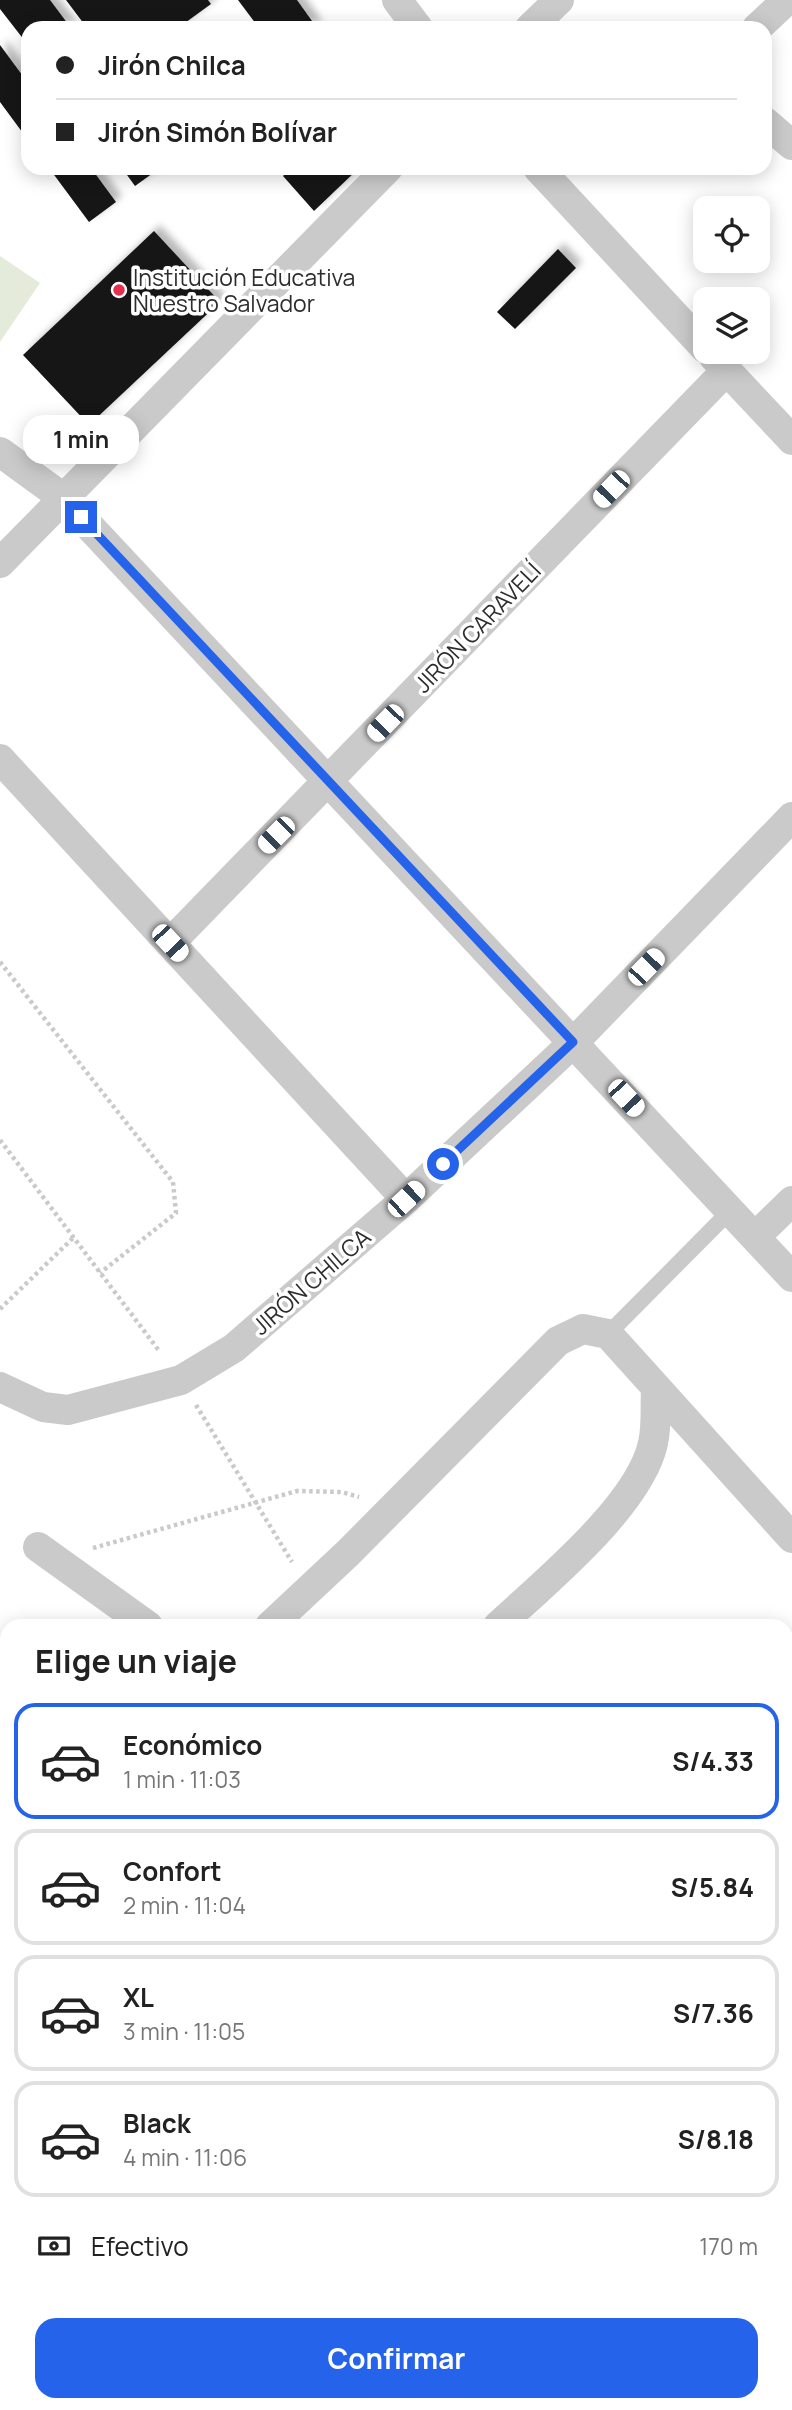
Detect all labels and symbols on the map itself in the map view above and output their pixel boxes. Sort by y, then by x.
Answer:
place label: Institución Educativa Nuestro Salvador [133,261,355,319]
marker: Institución Educativa Nuestro Salvador [111,282,127,298]
callout: 1 min [23,416,139,464]
car [589,467,634,511]
route end [65,501,97,533]
street label: JIRÓN CARAVELÍ [407,555,547,699]
car [363,701,408,745]
car [254,813,299,857]
car [148,920,193,966]
car [624,945,669,989]
car [604,1075,649,1121]
route start [427,1148,459,1180]
car [384,1177,429,1221]
street label: JIRÓN CHILCA [245,1220,377,1341]

